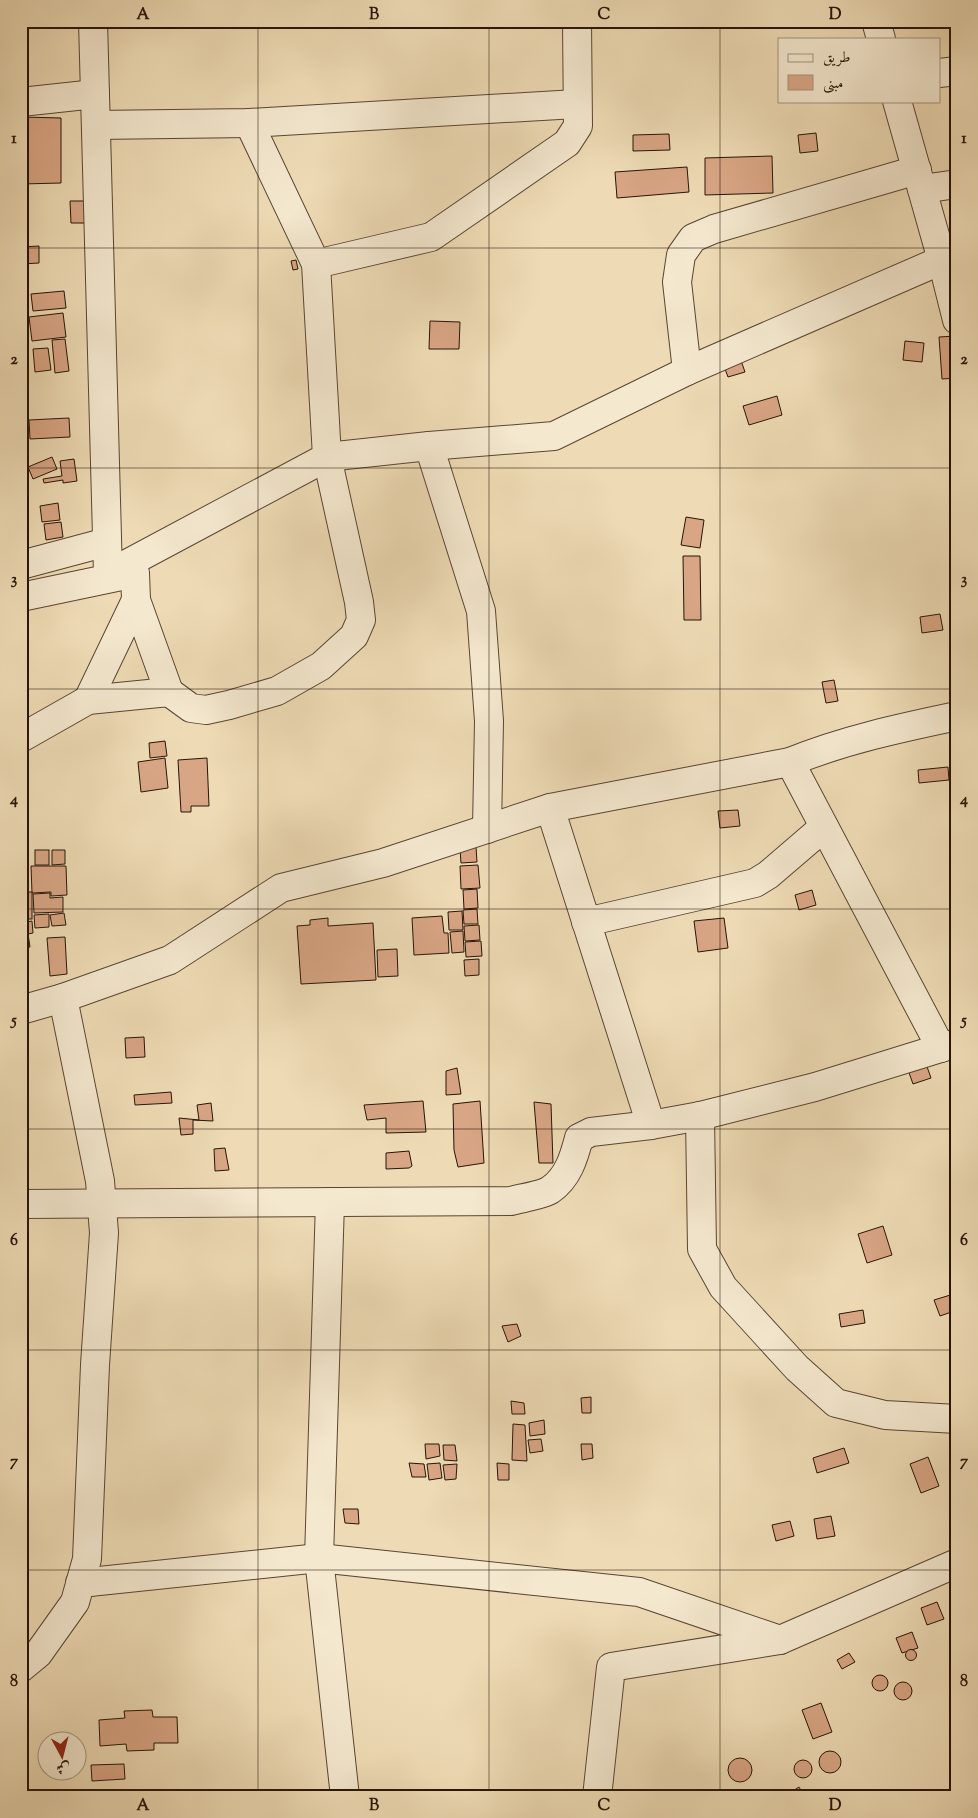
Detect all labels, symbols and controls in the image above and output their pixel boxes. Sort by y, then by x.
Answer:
text: A [137,4,150,27]
text: B [369,4,379,27]
text: C [598,4,611,27]
text: D [829,4,842,27]
legend [778,38,940,102]
text: طريق [823,48,850,69]
text: مبنى [823,74,843,95]
text: 1 [11,128,17,151]
text: 1 [961,128,967,151]
text: 2 [10,349,18,372]
text: 2 [960,349,968,372]
text: 3 [11,569,18,592]
text: 3 [961,569,968,592]
text: 4 [9,789,18,812]
text: 4 [959,789,968,812]
text: 5 [9,1010,17,1033]
text: 5 [959,1010,967,1033]
text: 6 [10,1230,18,1253]
text: 6 [960,1230,968,1253]
text: 7 [10,1451,19,1474]
text: 7 [960,1451,969,1474]
text: 8 [10,1671,18,1694]
text: 8 [960,1671,968,1694]
north arrow [38,1730,88,1780]
text: ش [55,1756,71,1778]
text: A [137,1795,150,1818]
text: B [369,1795,379,1818]
text: C [598,1795,611,1818]
text: D [829,1795,842,1818]

